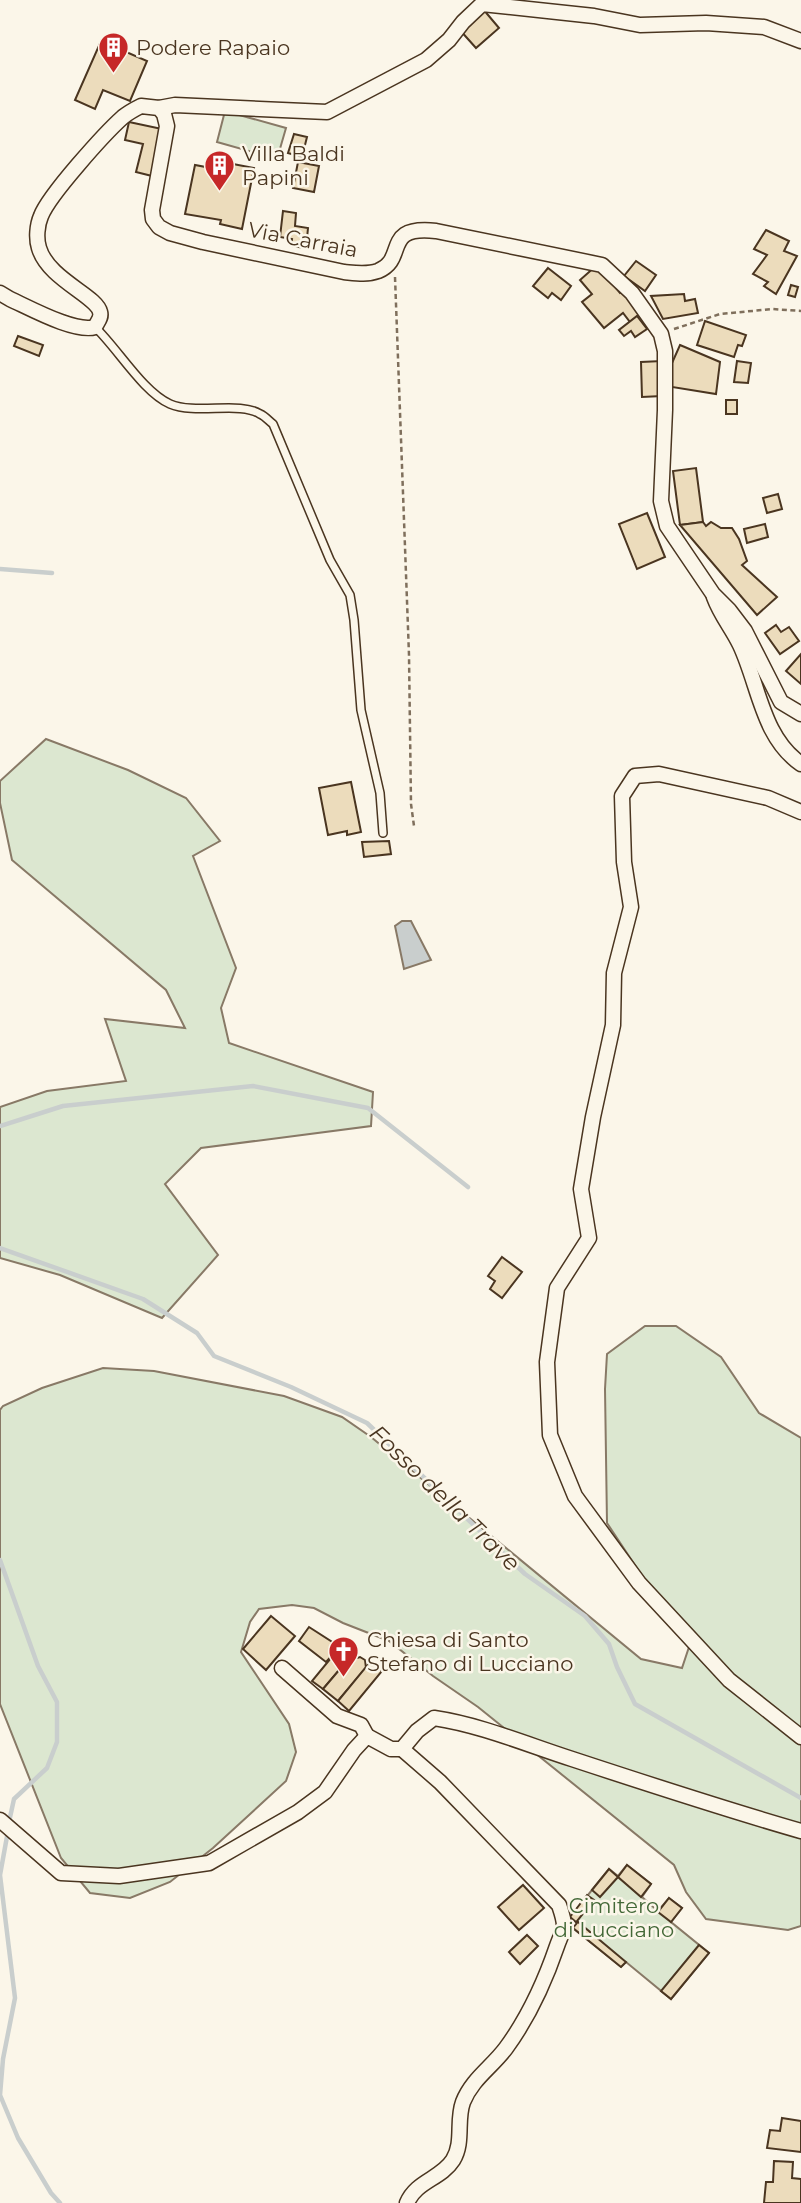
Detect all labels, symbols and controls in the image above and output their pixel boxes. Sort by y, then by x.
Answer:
building icon: Podere Rapaio [96,31,130,75]
place label: Podere Rapaio [136,35,290,60]
place label: Villa Baldi Papini [242,141,345,190]
building icon: Villa Baldi Papini [202,149,236,193]
street label: Via Carraia [246,217,360,262]
water label: Fosso della Trave [364,1419,526,1577]
place label: Chiesa di Santo Stefano di Lucciano [367,1627,573,1676]
church icon: Chiesa di Santo Stefano di Lucciano [327,1635,361,1679]
park label: Cimitero di Lucciano [554,1893,674,1942]

